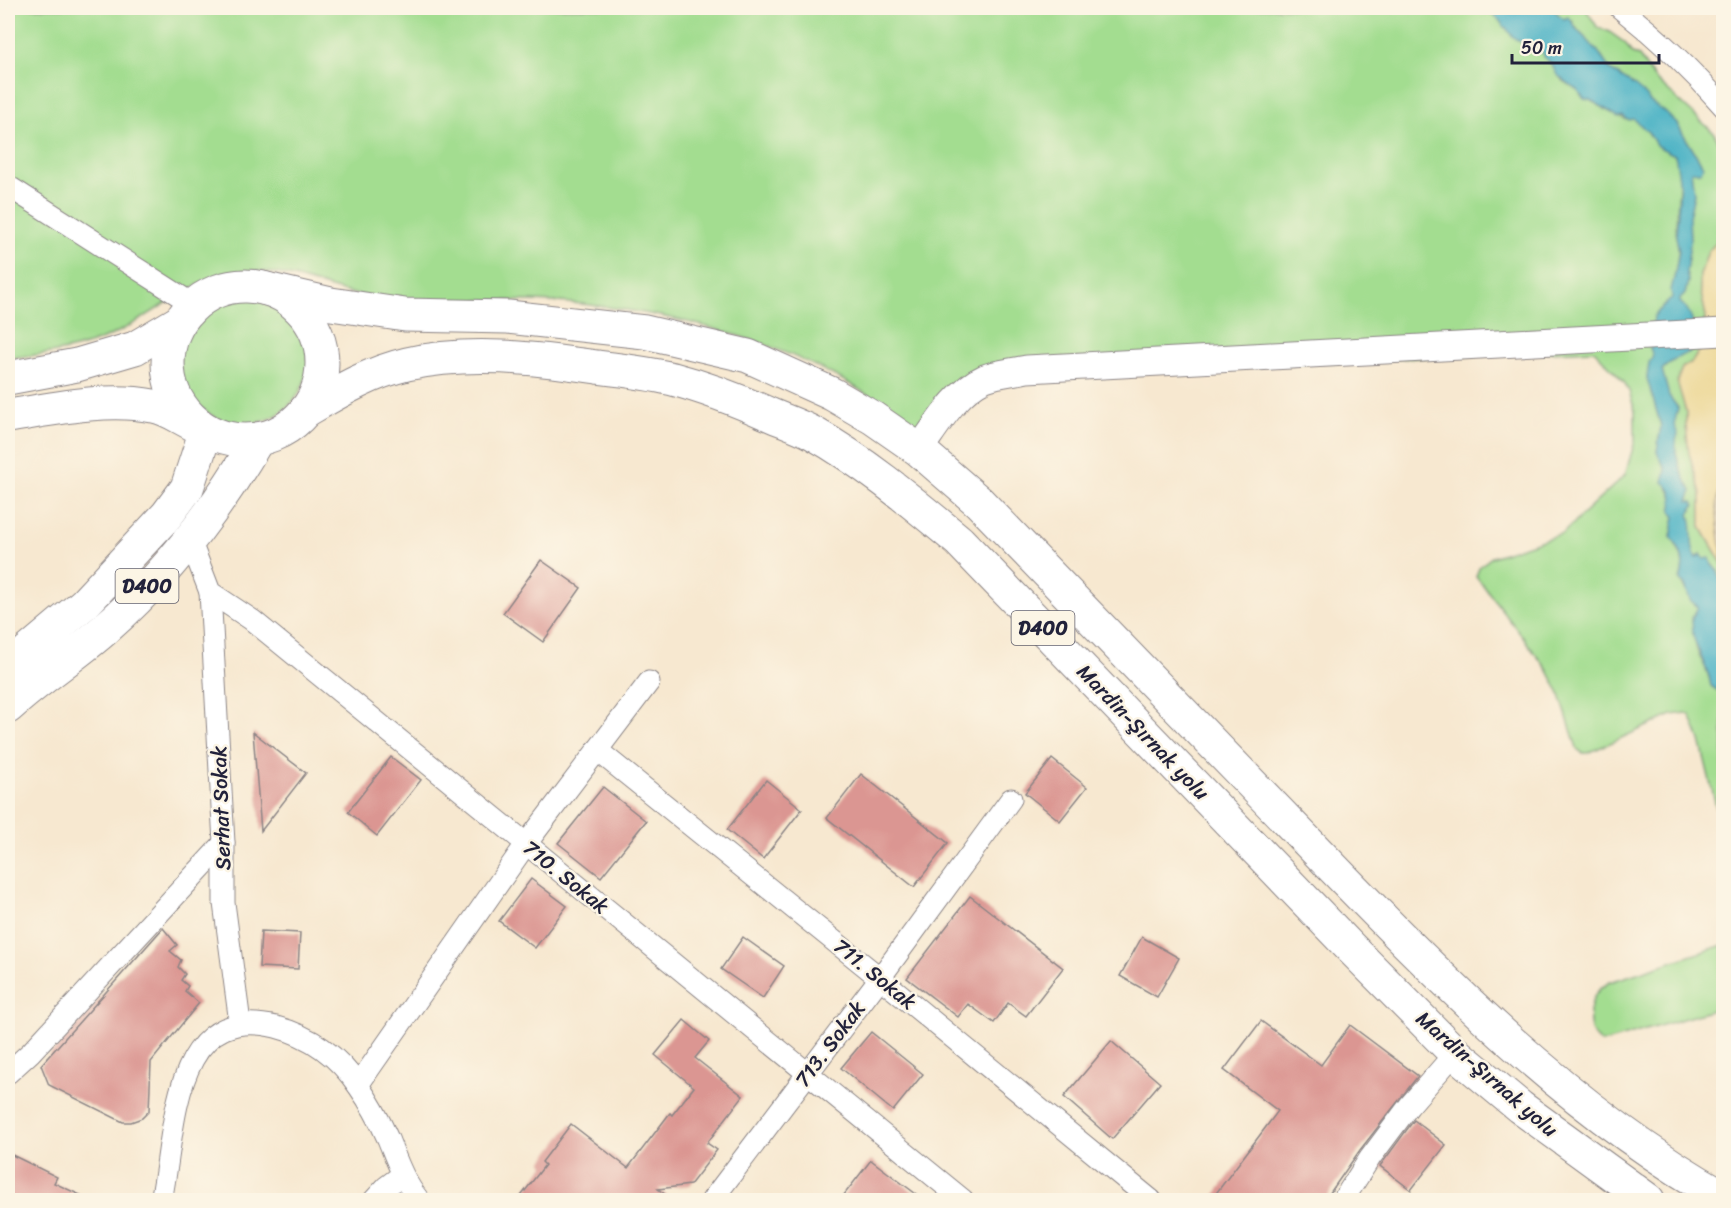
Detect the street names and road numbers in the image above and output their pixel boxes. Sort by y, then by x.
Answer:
road number: D400 [116,569,178,603]
road number: D400 [1012,611,1074,645]
street label: Mardin-Şırnak yolu [1067,654,1219,810]
street label: Serhat Sokak [200,745,242,871]
street label: 710. Sokak [514,830,618,924]
street label: 711. Sokak [825,928,925,1020]
street label: 713. Sokak [784,992,876,1096]
street label: Mardin-Şırnak yolu [1407,1001,1567,1147]

